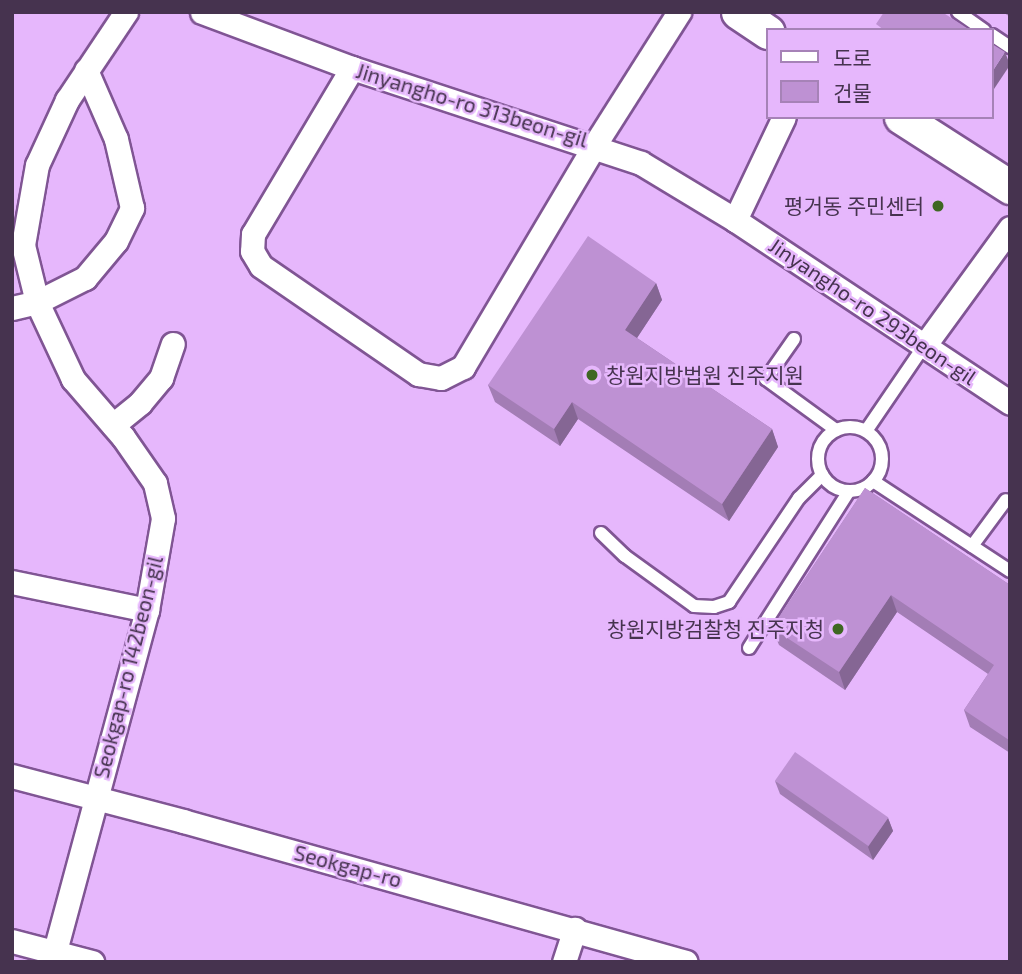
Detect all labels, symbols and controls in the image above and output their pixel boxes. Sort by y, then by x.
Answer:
legend [766,28,994,119]
text: 도로 [833,45,872,70]
street label: Jinyangho-ro 313beon-gil [353,58,591,152]
text: 건물 [833,80,872,105]
place label: 평거동 주민센터 [784,193,924,219]
marker: 평거동 주민센터 [930,198,946,214]
street label: Jinyangho-ro 293beon-gil [764,232,982,390]
place label: 창원지방법원 진주지원 [606,362,804,388]
marker: 창원지방법원 진주지원 [584,367,600,383]
street label: Seokgap-ro 142beon-gil [88,553,168,781]
place label: 창원지방검찰청 진주지청 [607,616,824,642]
marker: 창원지방검찰청 진주지청 [830,621,846,637]
street label: Seokgap-ro [291,840,405,892]

